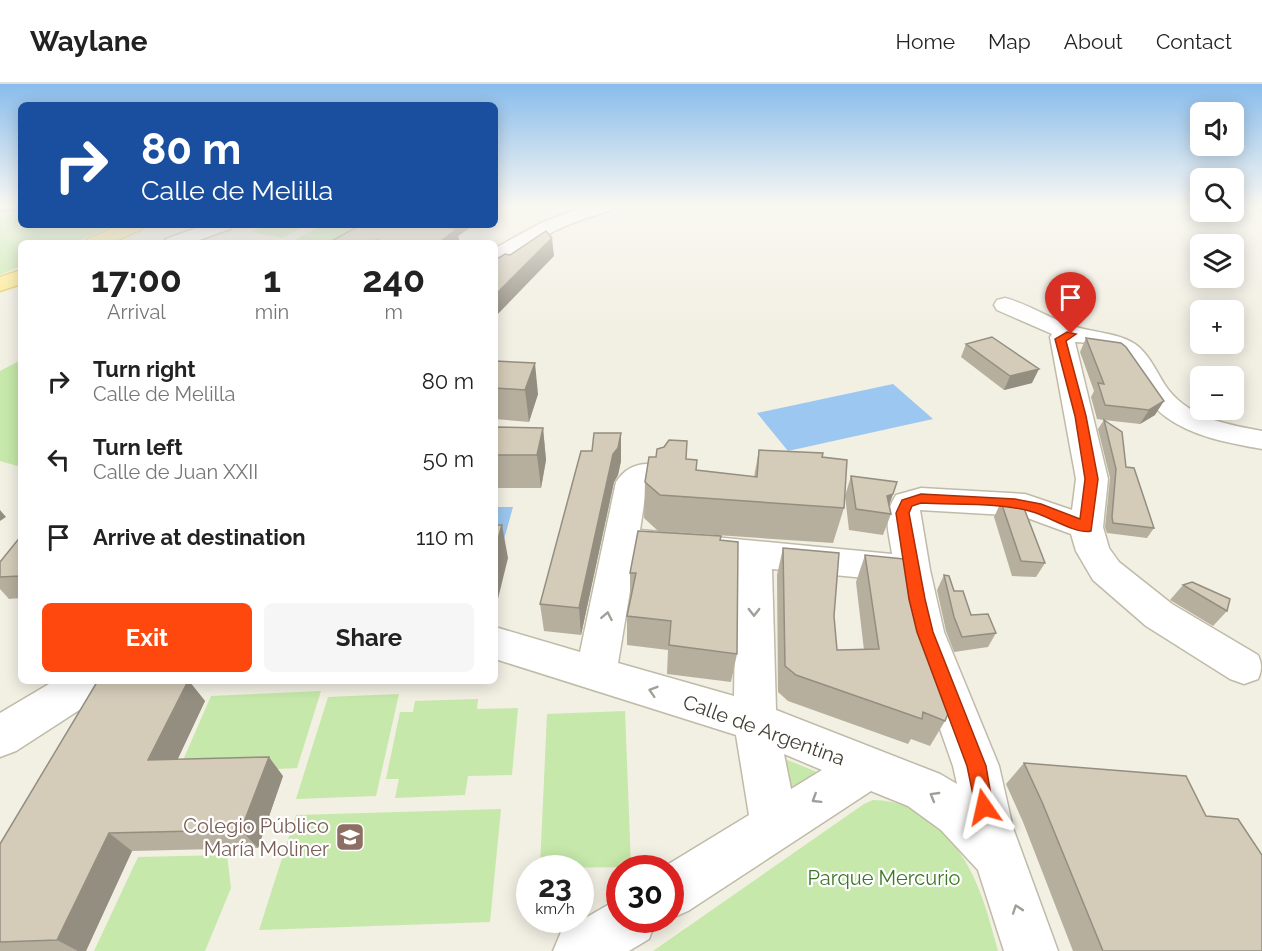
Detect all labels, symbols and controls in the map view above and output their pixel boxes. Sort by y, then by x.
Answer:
text: Waylane [30,25,147,58]
text: Home [896,29,955,54]
text: Map [988,29,1031,54]
text: About [1064,29,1123,54]
text: Contact [1156,29,1232,54]
map controls [1190,102,1244,420]
button: sound [1190,102,1244,156]
text: 80 m [141,125,241,174]
icon: right [42,126,120,204]
button: search [1190,168,1244,222]
text: Calle de Melilla [141,175,333,206]
button: layers [1190,234,1244,288]
text: 17:00 [91,258,182,300]
text: 1 [263,258,281,300]
text: 240 [362,258,425,300]
pin [1045,272,1096,334]
icon: arrive [1054,281,1087,314]
text: Arrival [107,300,166,324]
text: min [255,300,289,324]
text: m [384,300,403,324]
button: + [1190,300,1244,354]
text: Turn right [93,356,196,382]
icon: right [42,365,75,398]
button: − [1190,366,1244,420]
text: 80 m [422,368,474,394]
text: Calle de Melilla [93,382,235,406]
text: Turn left [93,434,183,460]
icon: left [42,443,75,476]
text: 50 m [423,446,474,472]
text: Calle de Juan XXII [93,460,258,484]
icon: arrive [42,521,75,554]
text: Arrive at destination [93,524,306,550]
text: 110 m [416,524,474,550]
button: Exit [42,603,252,672]
button: Share [264,603,474,672]
one-way arrow [748,607,760,616]
one-way arrow [600,611,613,621]
one-way arrow [648,686,659,698]
street label: Calle de Argentina [680,690,848,770]
position arrow [952,775,1016,839]
one-way arrow [812,792,822,804]
one-way arrow [930,792,940,803]
place label: Colegio Público María Moliner [183,814,329,861]
school or university icon: Colegio Público María Moliner [334,821,366,853]
speed limit sign: 30 [606,855,684,933]
park label: Parque Mercurio [808,866,961,890]
text: 23 [538,869,572,904]
text: km/h [535,900,575,918]
one-way arrow [1012,904,1024,915]

